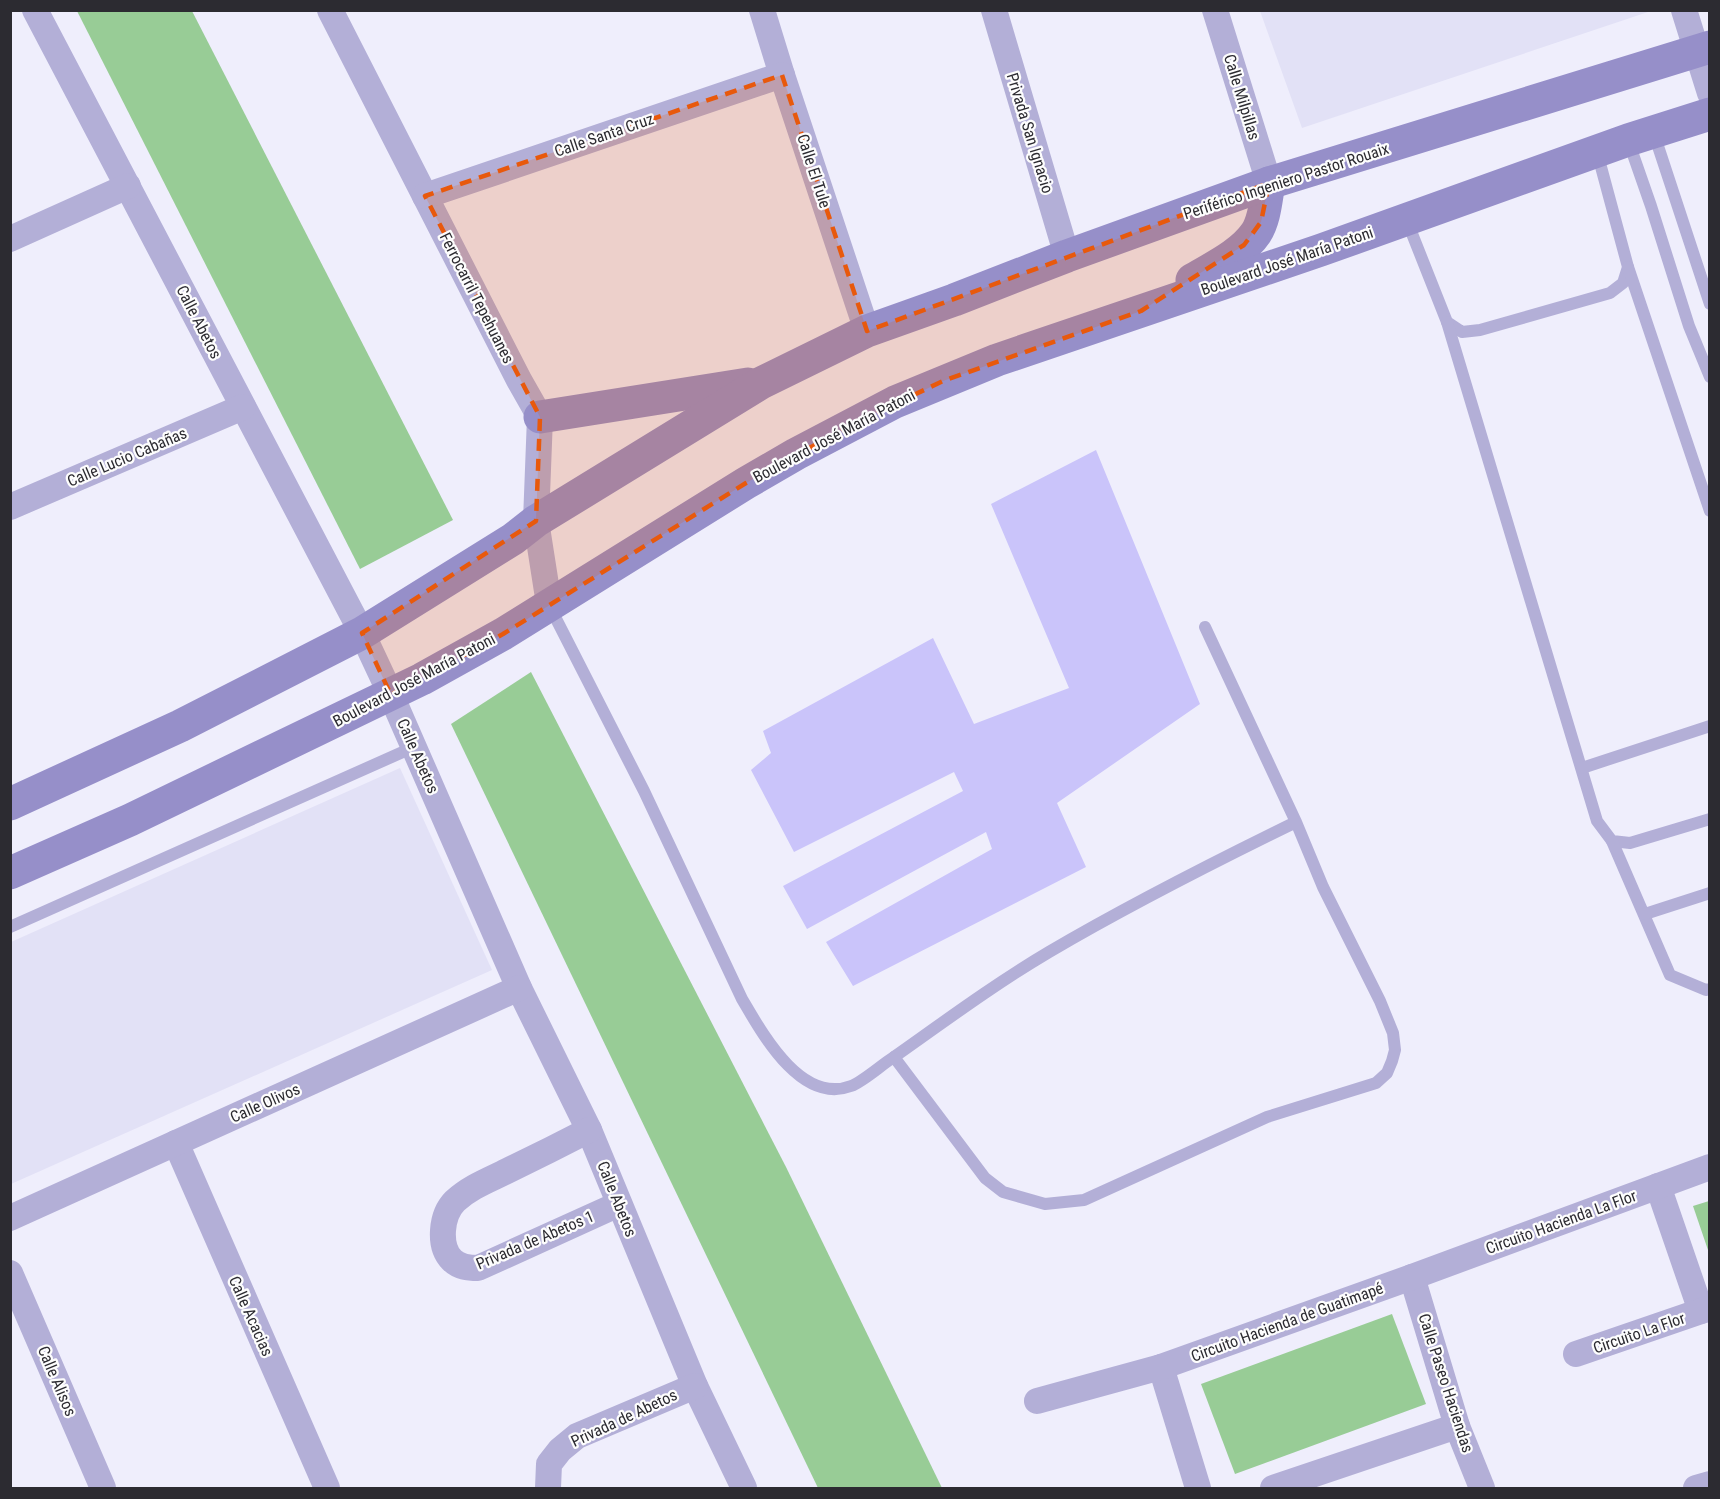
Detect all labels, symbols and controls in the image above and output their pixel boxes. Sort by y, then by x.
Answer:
street label: Calle Milpillas [1220,52,1264,142]
street label: Privada San Ignacio [1003,71,1057,195]
street label: Calle Santa Cruz [552,109,656,161]
street label: Calle El Tule [793,132,835,210]
street label: Periférico Ingeniero Pastor Rouaix [1181,139,1391,223]
street label: Boulevard José María Patoni [1198,223,1376,299]
street label: Ferrocarril Tepehuanes [436,229,518,367]
street label: Calle Abetos [172,282,226,362]
street label: Boulevard José María Patoni [750,385,918,487]
street label: Calle Lucio Cabañas [64,423,190,491]
street label: Boulevard José María Patoni [330,629,498,731]
street label: Calle Abetos [393,716,443,796]
street label: Calle Olivos [227,1079,303,1127]
street label: Calle Abetos [593,1158,641,1240]
street label: Circuito Hacienda La Flor [1483,1186,1639,1258]
street label: Privada de Abetos 1 [473,1207,597,1273]
street label: Calle Acacias [225,1273,277,1359]
street label: Circuito Hacienda de Guatimapé [1188,1278,1386,1366]
street label: Circuito La Flor [1591,1308,1687,1358]
street label: Calle Paseo Haciendas [1415,1311,1477,1455]
street label: Calle Alisos [34,1343,80,1419]
street label: Privada de Abetos [568,1385,680,1451]

